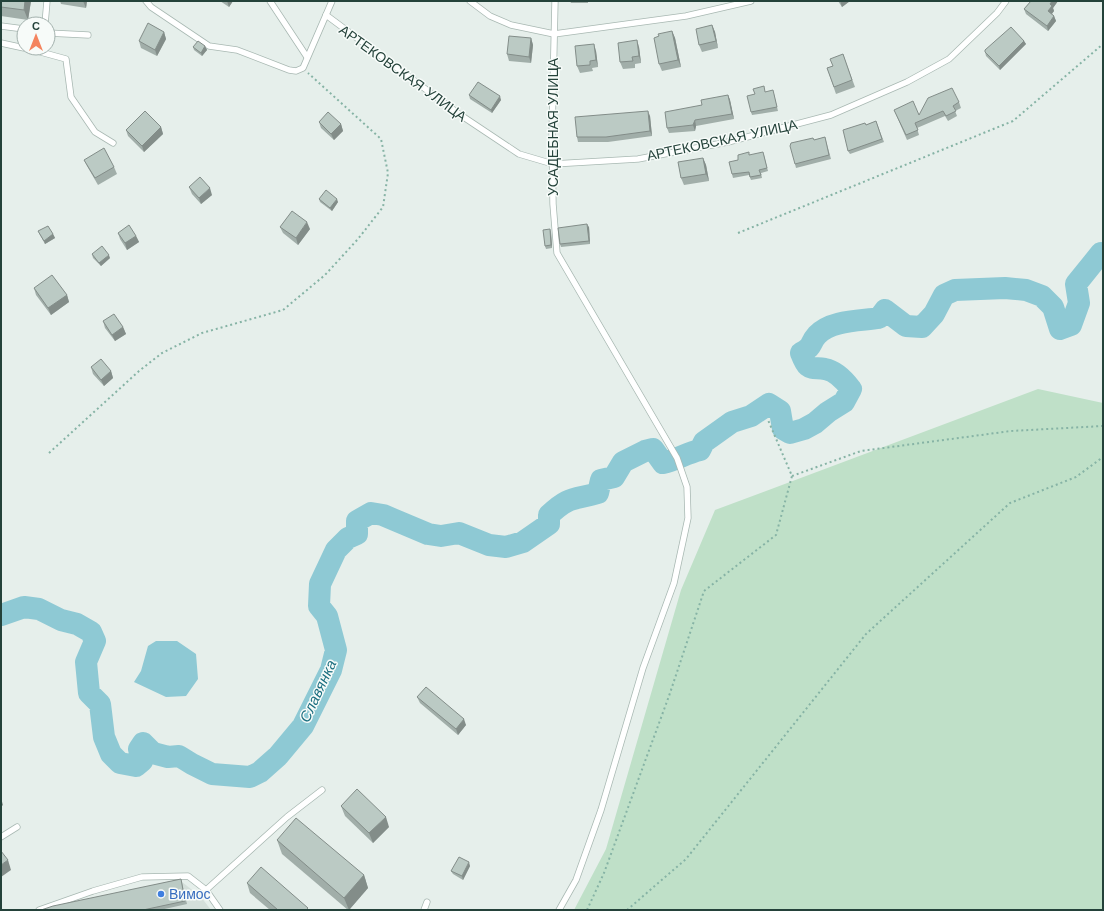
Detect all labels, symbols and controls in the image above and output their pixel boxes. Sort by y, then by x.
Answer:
north arrow [16,16,56,56]
text: С [32,20,40,33]
street label: АРТЕКОВСКАЯ УЛИЦА [336,21,470,125]
street label: УСАДЕБНАЯ УЛИЦА [545,57,561,196]
street label: АРТЕКОВСКАЯ УЛИЦА [645,116,799,164]
water label: Славянка [296,657,340,725]
place label: Вимос [169,886,211,902]
marker: Вимос [156,889,166,899]

